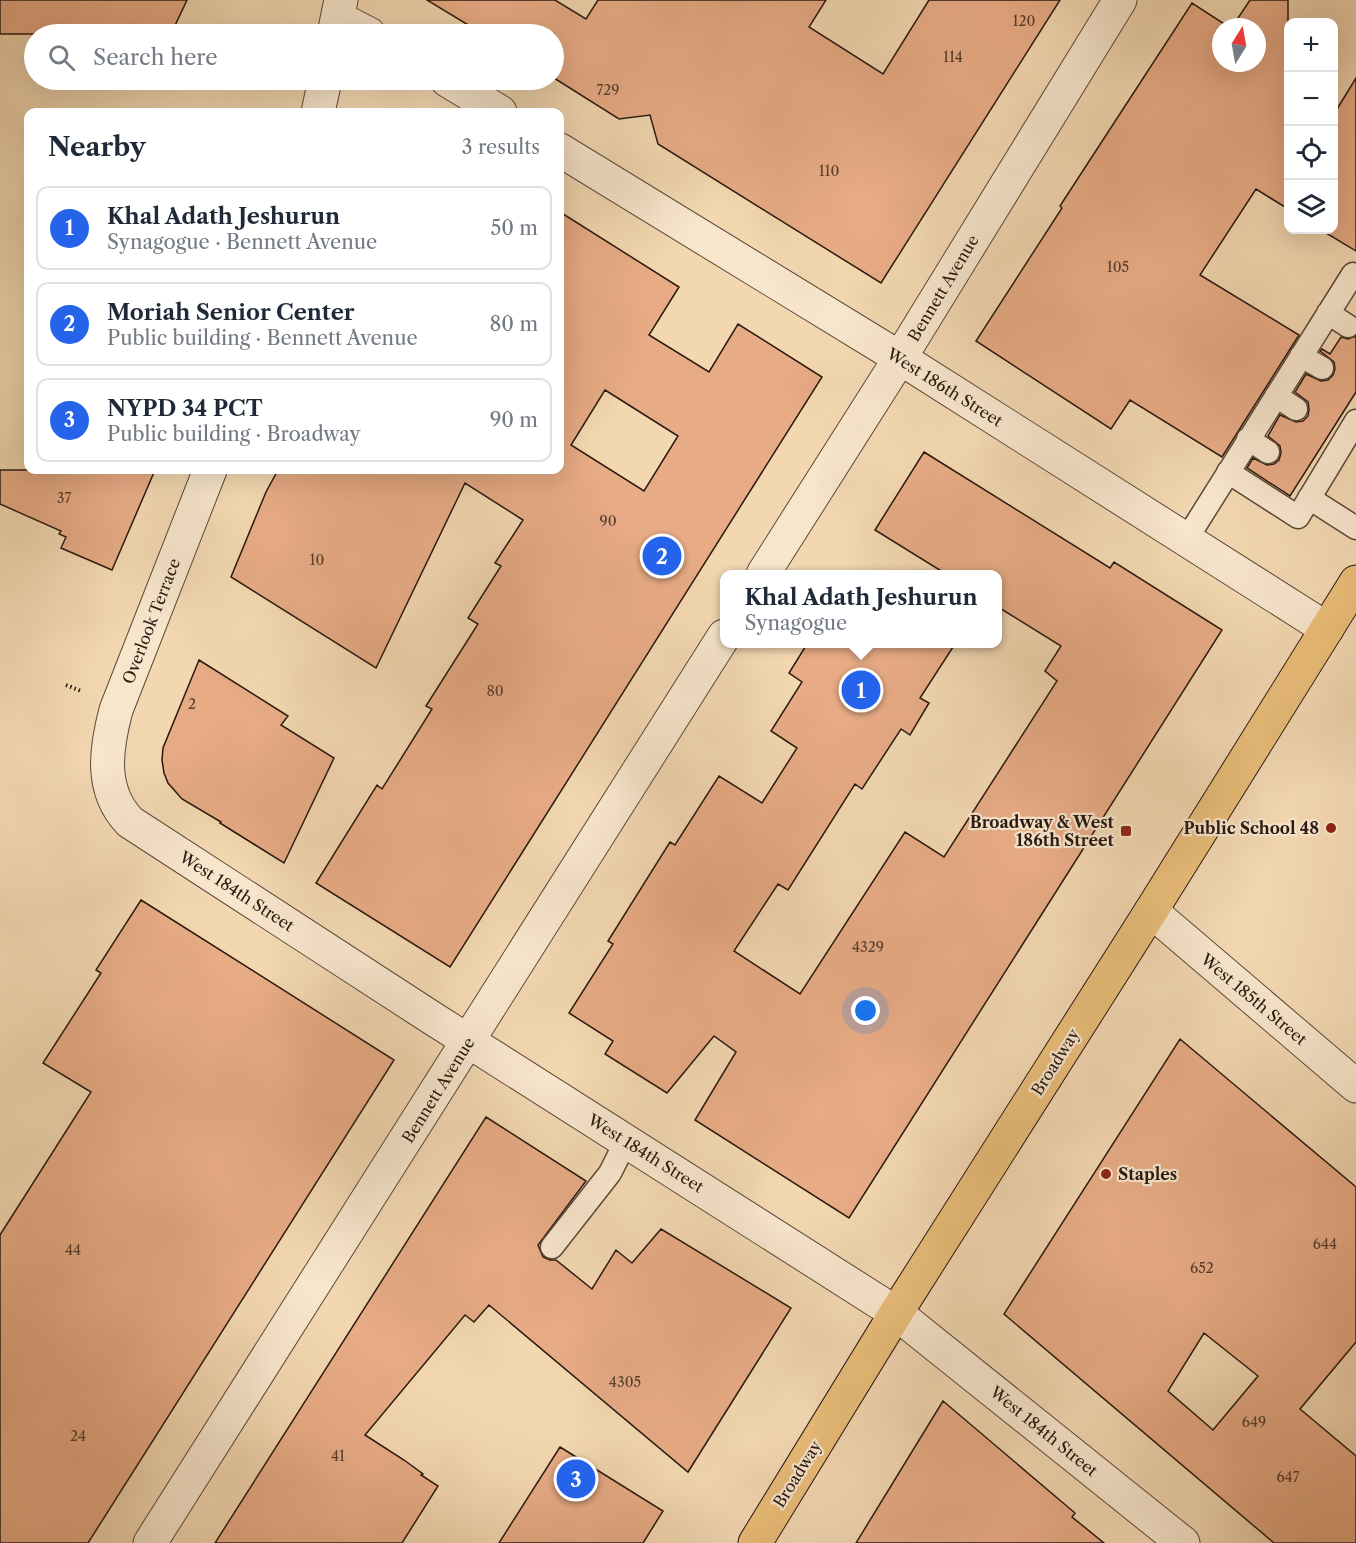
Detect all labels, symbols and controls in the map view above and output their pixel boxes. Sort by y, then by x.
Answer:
house number: 120 [1013,12,1036,30]
north arrow [1212,18,1266,72]
map controls [1284,18,1338,234]
button: + [1284,18,1338,72]
search box [24,24,564,90]
icon: search [45,41,78,74]
text: Search here [93,44,218,71]
house number: 114 [943,48,963,66]
button: − [1284,72,1338,126]
house number: 729 [596,81,620,99]
button: locate [1284,126,1338,180]
text: Nearby [48,131,146,163]
text: 3 results [462,135,540,159]
house number: 110 [819,162,839,180]
button: layers [1284,180,1338,234]
text: Khal Adath Jeshurun [107,203,340,230]
text: 1 [65,216,74,240]
text: 50 m [491,216,538,240]
text: Synagogue · Bennett Avenue [107,230,377,254]
street label: Bennett Avenue [903,231,983,345]
house number: 105 [1107,258,1129,276]
text: Moriah Senior Center [107,299,355,326]
text: 2 [64,312,75,336]
text: 80 m [490,312,538,336]
text: Public building · Bennett Avenue [107,326,418,350]
street label: West 186th Street [883,343,1007,431]
text: NYPD 34 PCT [107,395,263,422]
text: 3 [64,408,75,432]
text: 90 m [490,408,538,432]
text: Public building · Broadway [107,422,361,446]
house number: 37 [57,489,71,507]
house number: 90 [599,512,617,530]
pin: 2 [642,534,682,578]
house number: 10 [310,551,324,569]
street label: Overlook Terrace [118,555,184,687]
popup [720,570,1002,648]
text: Khal Adath Jeshurun [744,584,978,611]
text: Synagogue [744,611,847,635]
pin: 1 [842,668,880,712]
house number: 80 [486,682,504,700]
house number: 2 [188,695,196,713]
place label: Broadway & West 186th Street [970,812,1115,850]
place label: Public School 48 [1183,818,1319,838]
marker: Public School 48 [1324,821,1338,835]
marker: Broadway & West 186th Street [1119,824,1133,838]
street label: West 184th Street [175,846,298,936]
house number: 4329 [852,938,884,956]
street label: West 185th Street [1196,948,1311,1049]
your location [851,996,880,1025]
street label: Broadway [1027,1024,1084,1099]
street label: Bennett Avenue [397,1033,479,1147]
street label: West 184th Street [584,1109,708,1197]
place label: Staples [1118,1164,1177,1184]
marker: Staples [1099,1167,1113,1181]
house number: 644 [1313,1235,1337,1253]
house number: 44 [65,1241,81,1259]
house number: 652 [1190,1259,1214,1277]
house number: 4305 [609,1373,641,1391]
street label: West 184th Street [985,1381,1102,1481]
house number: 649 [1242,1413,1266,1431]
house number: 24 [70,1427,86,1445]
street label: Broadway [769,1436,826,1511]
house number: 41 [331,1447,345,1465]
pin: 3 [556,1456,596,1502]
house number: 647 [1276,1468,1300,1486]

